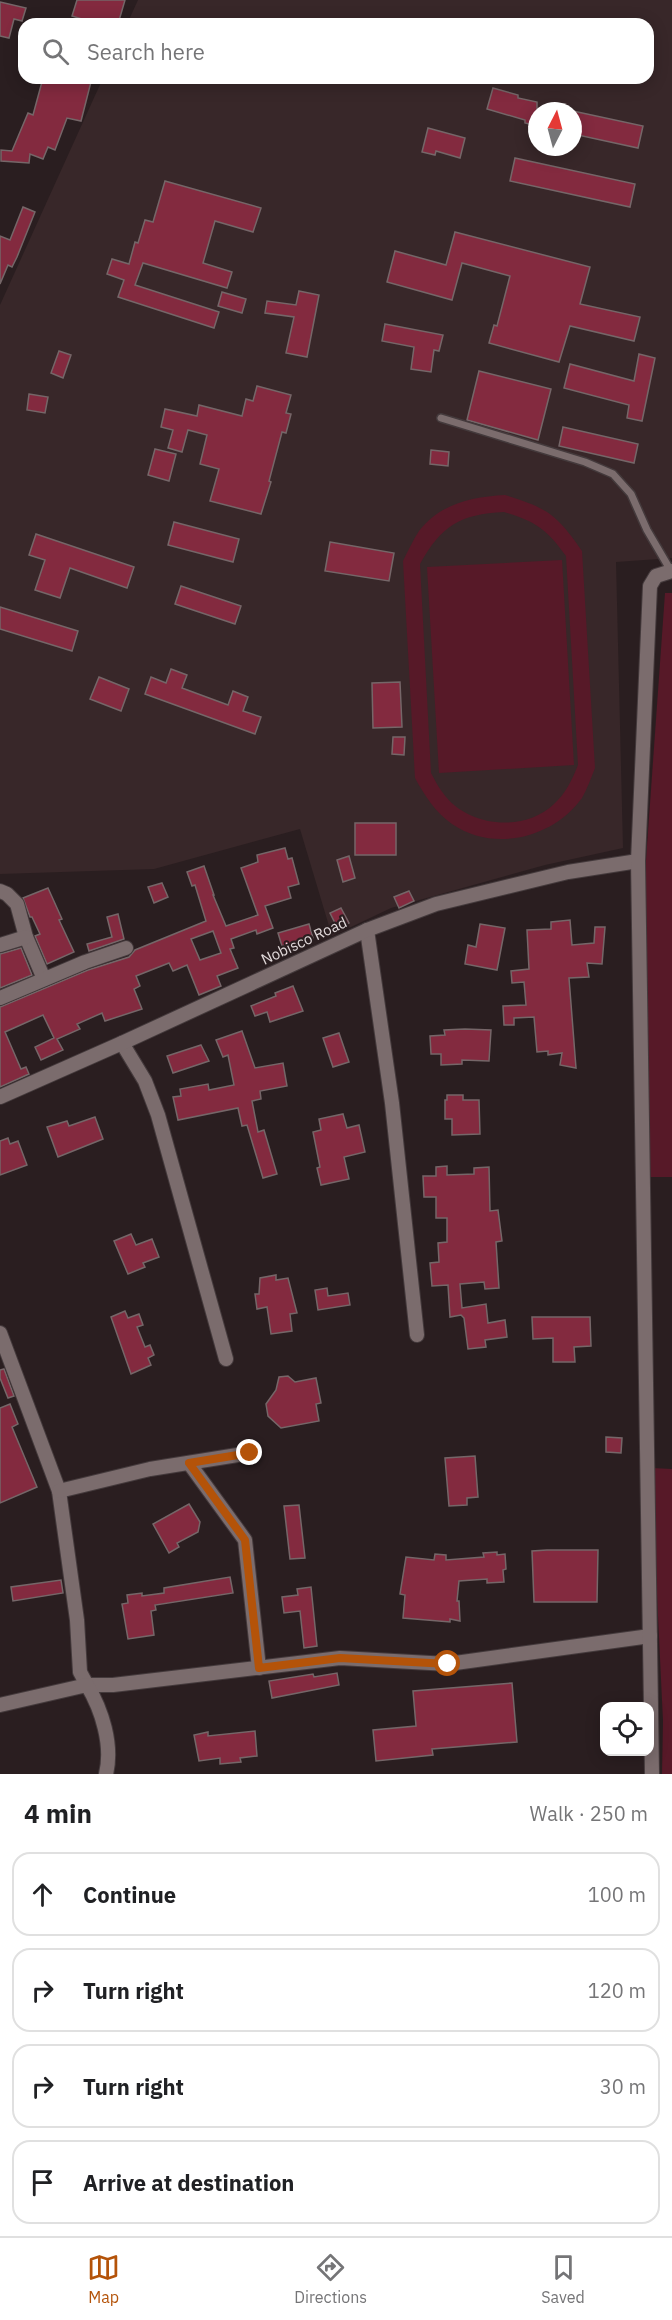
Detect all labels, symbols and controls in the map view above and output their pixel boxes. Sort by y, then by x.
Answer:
search box [18,18,654,84]
icon: search [39,35,72,68]
text: Search here [87,37,205,66]
north arrow [528,102,582,156]
street label: Nobisco Road [258,912,350,969]
route end [236,1439,262,1465]
route start [434,1650,460,1676]
map controls [600,1702,654,1756]
button: locate [600,1702,654,1756]
text: 4 min [24,1796,92,1830]
text: Walk · 250 m [530,1800,648,1827]
icon: ahead [26,1878,59,1911]
text: Continue [83,1880,176,1909]
text: 100 m [588,1881,646,1908]
icon: right [26,1974,59,2007]
text: Turn right [83,1976,184,2005]
text: 120 m [588,1977,646,2004]
icon: right [26,2070,59,2103]
text: Turn right [83,2072,184,2101]
text: 30 m [600,2073,646,2100]
icon: arrive [26,2166,59,2199]
text: Arrive at destination [83,2168,294,2197]
tab: Map [87,2251,120,2307]
tab: Directions [294,2251,367,2307]
tab: Saved [541,2251,585,2307]

